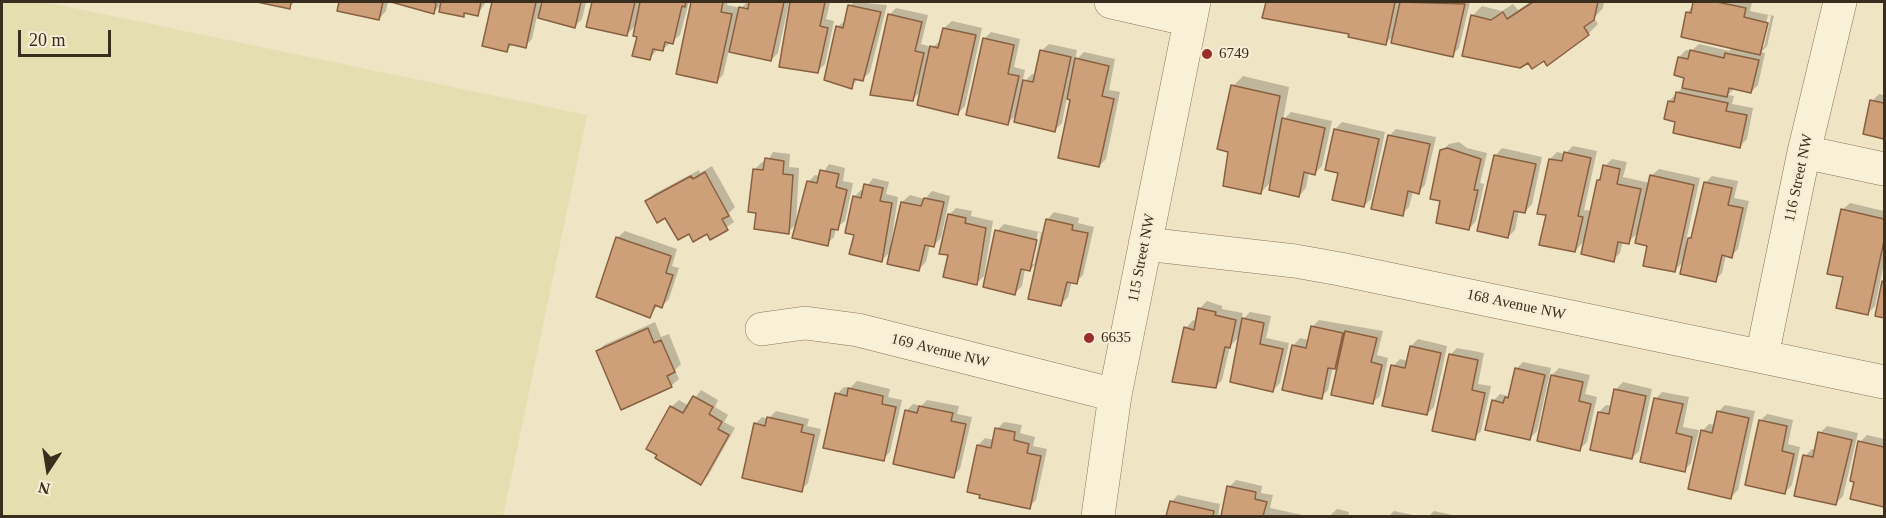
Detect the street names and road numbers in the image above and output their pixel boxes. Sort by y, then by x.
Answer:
street label: 116 Street NW [1781,132,1817,224]
street label: 115 Street NW [1125,212,1159,304]
street label: 168 Avenue NW [1465,286,1567,324]
street label: 169 Avenue NW [889,330,991,372]

